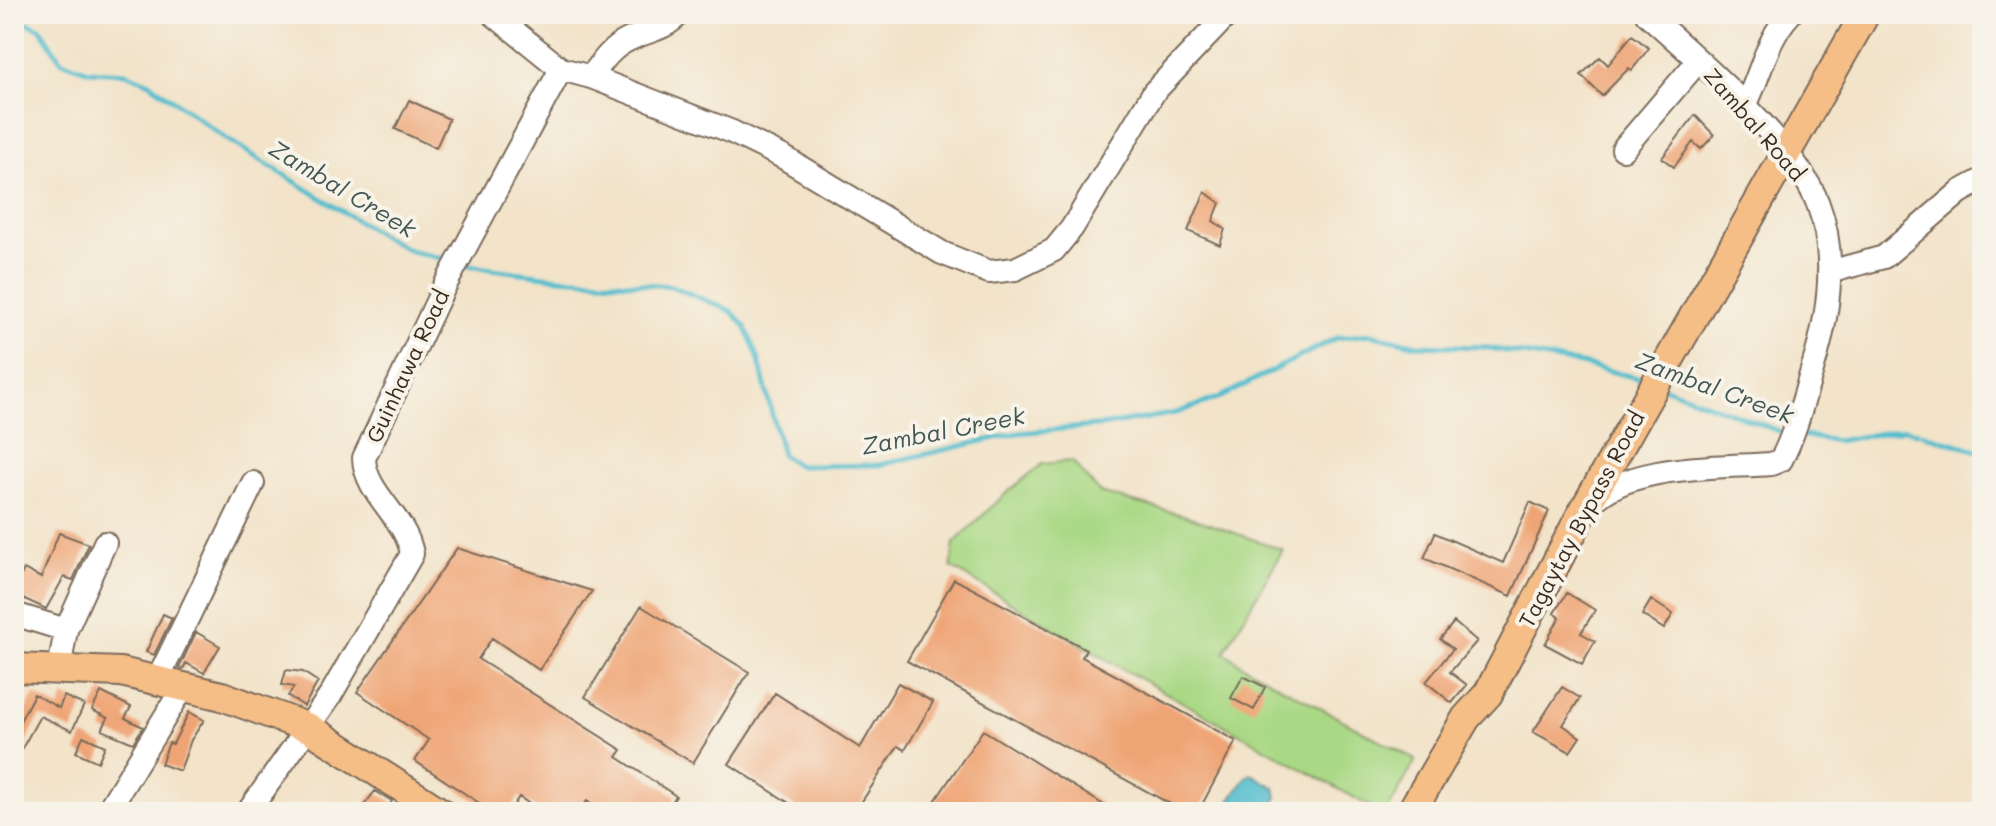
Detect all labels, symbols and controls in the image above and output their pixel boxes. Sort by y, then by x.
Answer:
street label: Zambal Road [1698,61,1812,187]
water label: Zambal Creek [264,132,423,245]
street label: Guinhawa Road [359,285,455,447]
water label: Zambal Creek [1632,344,1799,430]
water label: Zambal Creek [859,399,1029,461]
street label: Tagaytay Bypass Road [1512,406,1651,632]

